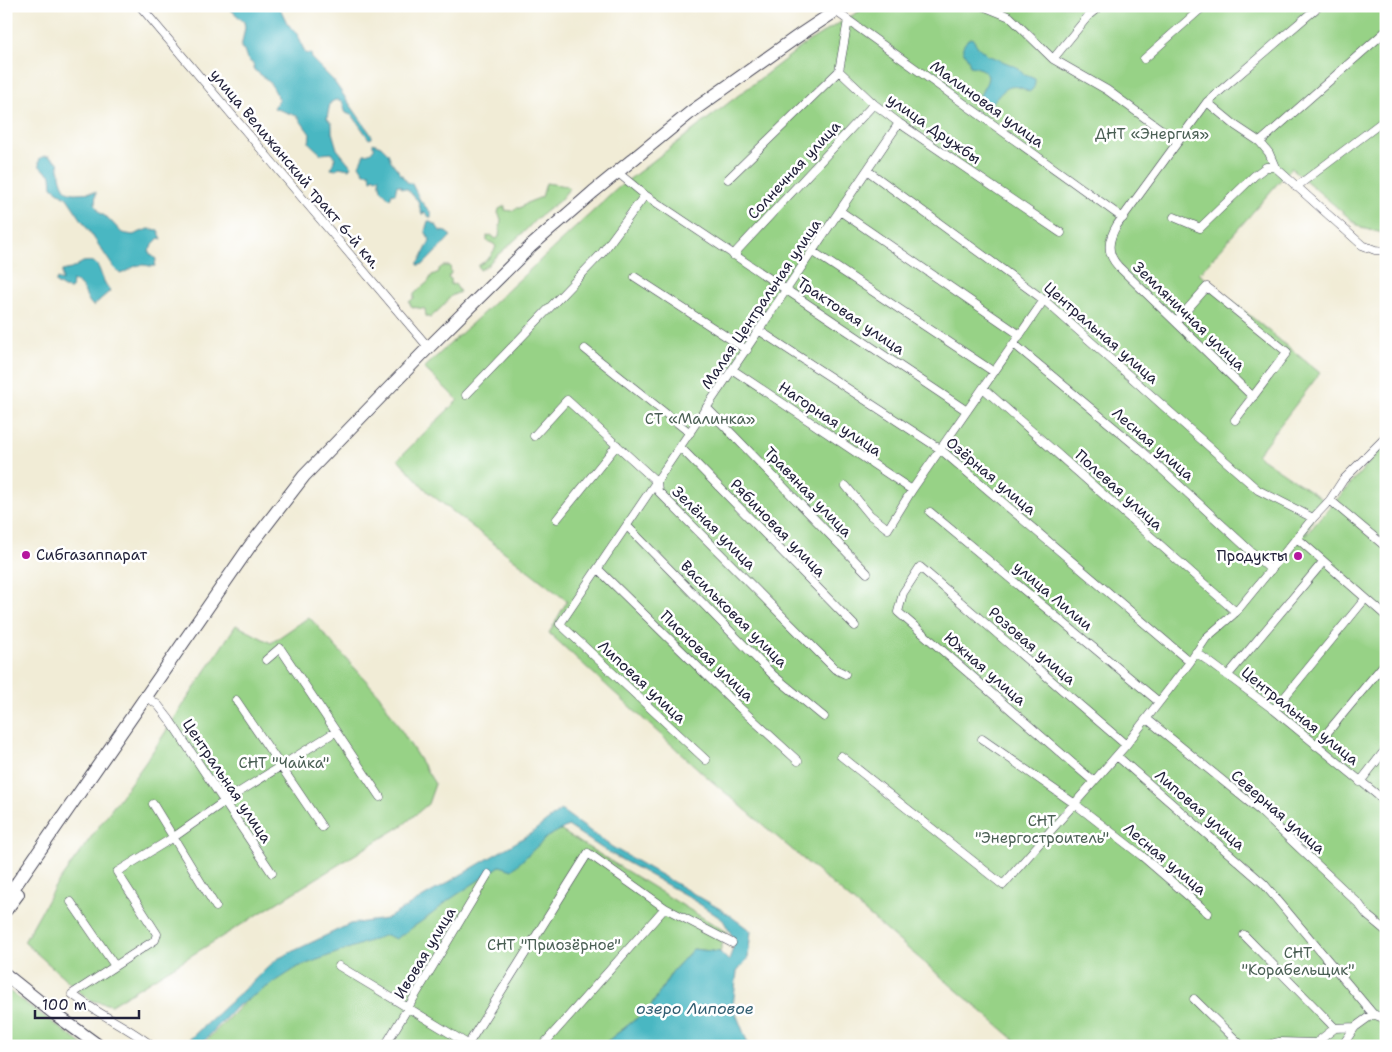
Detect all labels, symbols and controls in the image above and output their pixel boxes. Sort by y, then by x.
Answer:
street label: Малиновая улица [926,56,1048,152]
street label: улица Велижанский тракт 6-й км. [205,65,385,273]
street label: улица Дружбы [883,89,985,169]
street label: Солнечная улица [743,116,845,224]
park label: ДНТ «Энергия» [1095,124,1209,144]
street label: Малая Центральная улица [696,214,826,393]
street label: Земляничная улица [1129,257,1250,375]
street label: Трактовая улица [793,273,909,360]
street label: Центральная улица [1039,278,1163,389]
street label: Нагорная улица [775,377,886,461]
street label: Лесная улица [1108,403,1199,486]
park label: CТ «Малинка» [645,409,755,429]
street label: Озёрная улица [942,432,1041,520]
street label: Травяная улица [760,442,857,542]
street label: Полевая улица [1071,445,1168,535]
street label: Рябиновая улица [726,475,831,582]
street label: Зелёная улица [668,482,761,575]
place label: Сибгазаппарат [36,545,147,565]
place label: Продукты [1217,546,1288,566]
marker: Сибгазаппарат [20,549,32,561]
marker: Продукты [1292,550,1304,562]
street label: Васильковая улица [676,556,792,672]
street label: улица Лилии [1009,557,1097,635]
street label: Розовая улица [984,603,1080,690]
street label: Пионовая улица [656,606,758,706]
street label: Южная улица [940,628,1031,710]
street label: Липовая улица [594,636,691,728]
street label: Центральная улица [1237,662,1364,770]
street label: Центральная улица [178,715,276,848]
park label: СНТ "Чайка" [239,753,329,773]
street label: Липовая улица [1151,765,1250,855]
street label: Северная улица [1227,765,1330,859]
park label: СНТ "Энергостроитель" [975,811,1109,848]
street label: Лесная улица [1119,818,1211,900]
street label: Ивовая улица [390,903,461,1003]
park label: СНТ "Приозёрное" [487,935,621,955]
park label: СНТ "Корабельщик" [1241,943,1355,980]
scale bar [35,987,139,1019]
text: 100 m [42,995,87,1015]
water label: озеро Липовое [636,998,754,1019]

